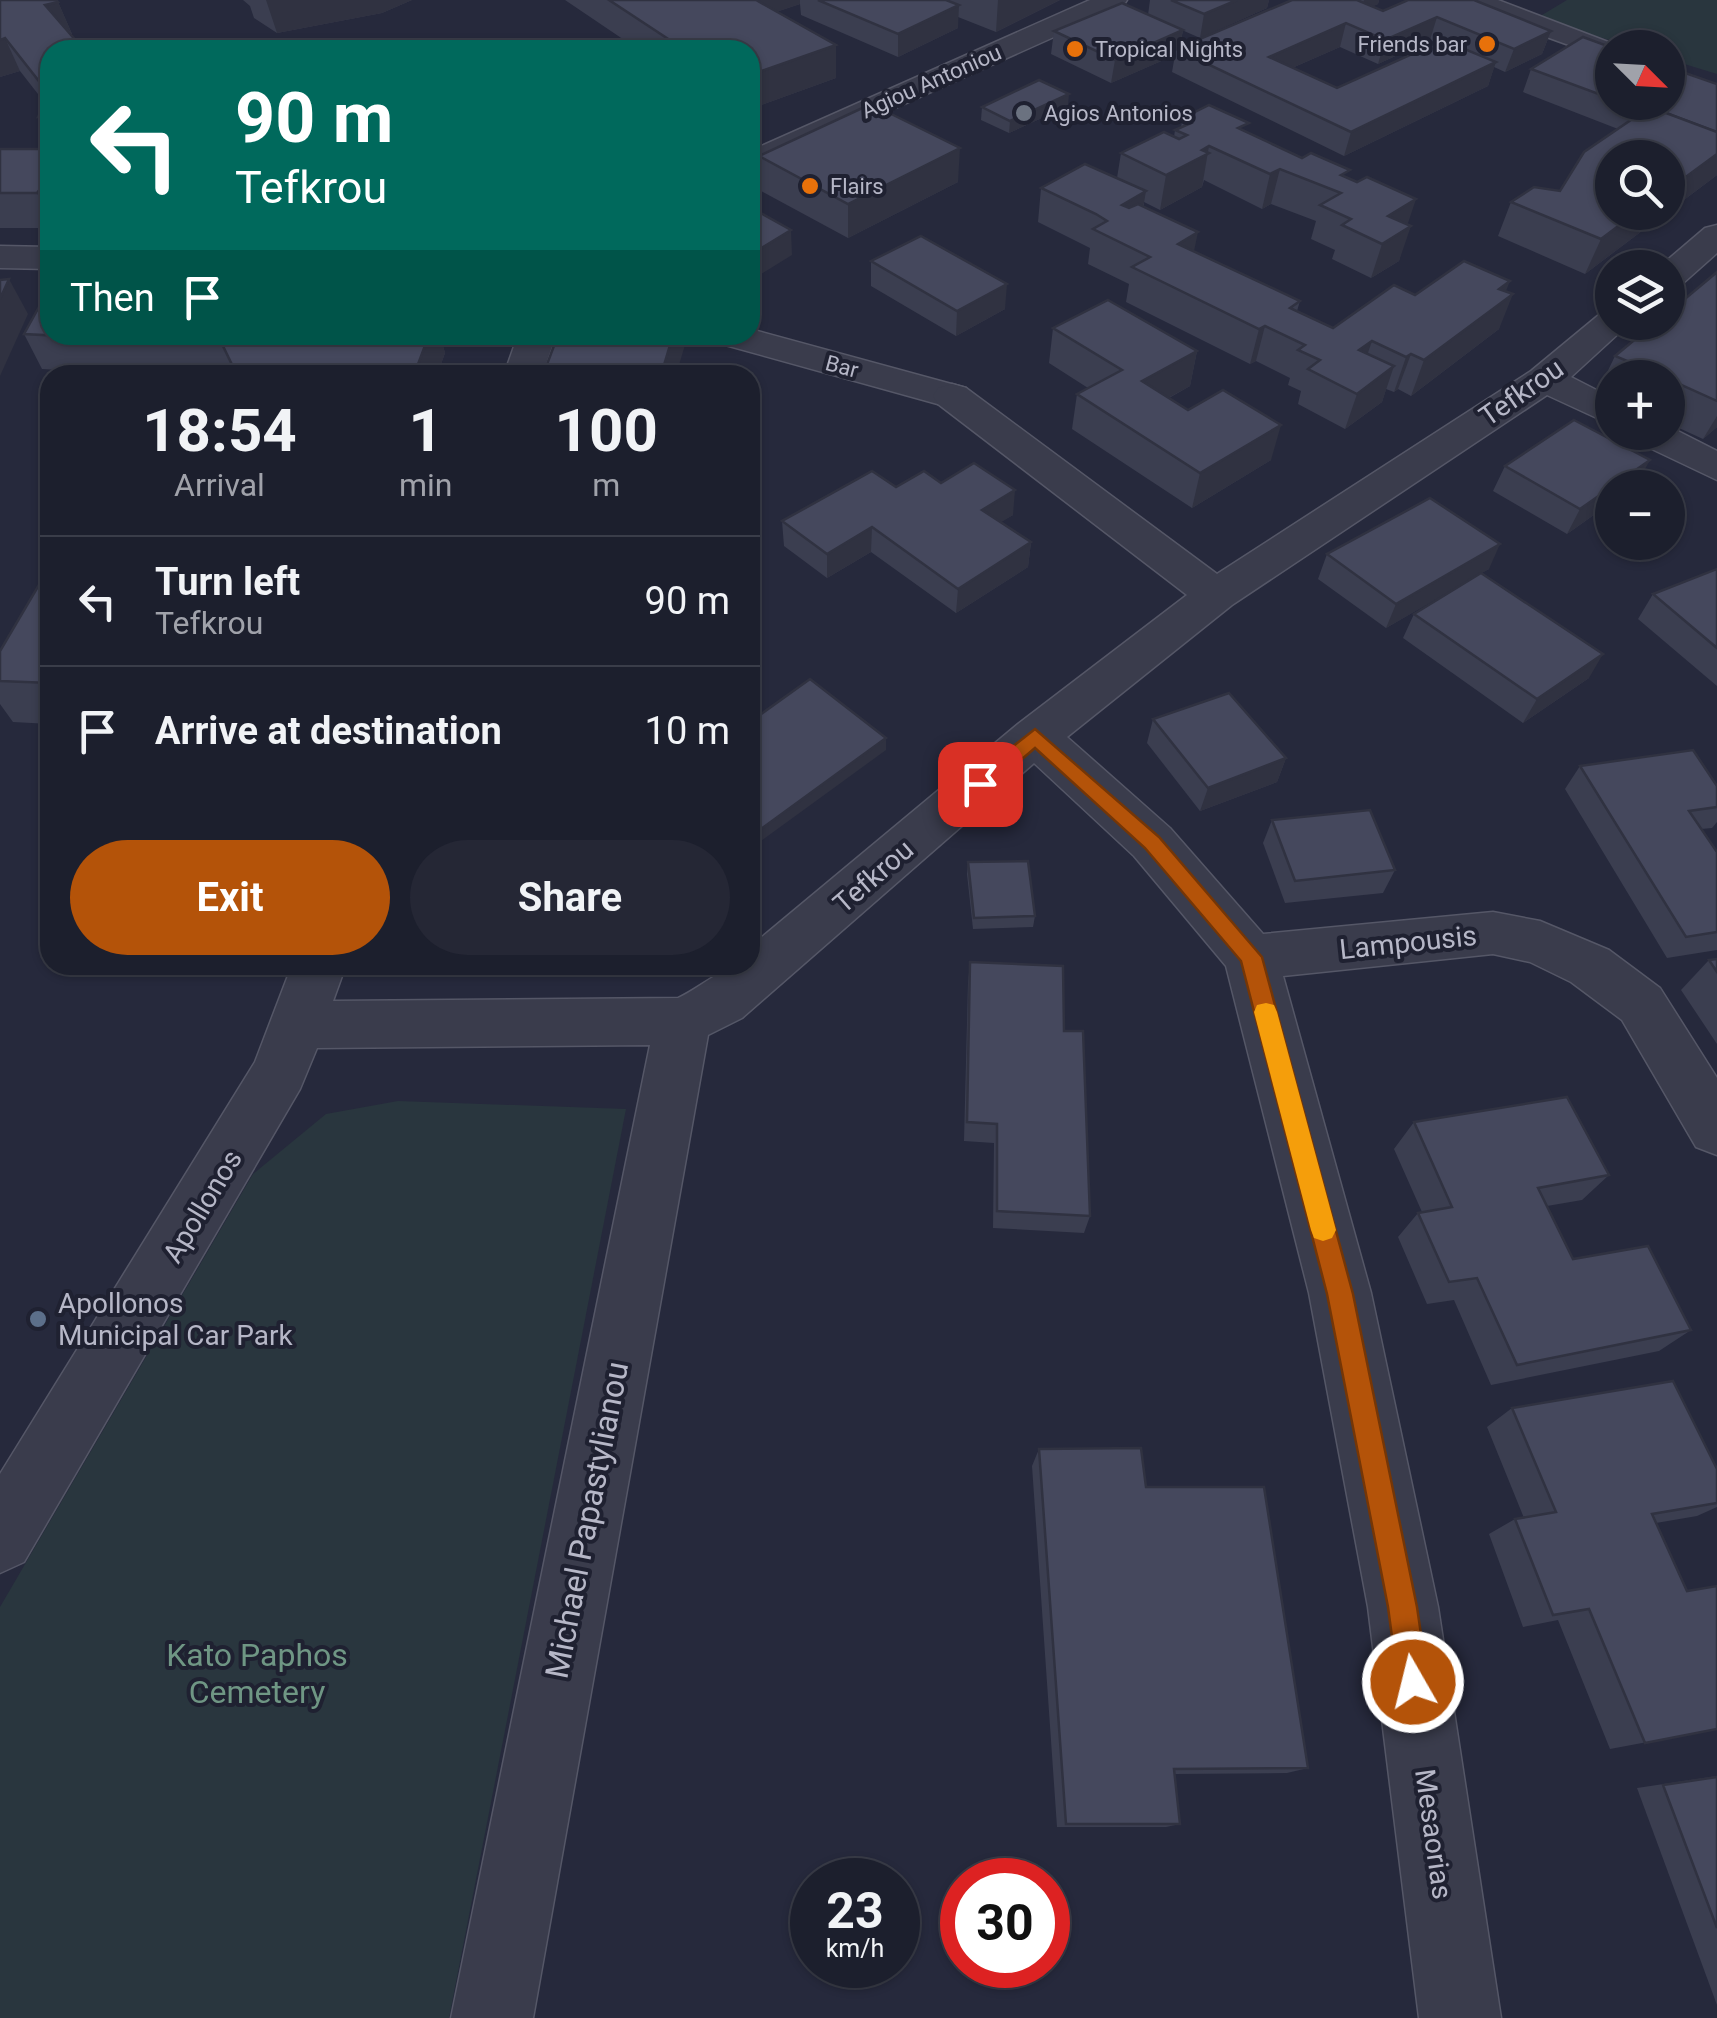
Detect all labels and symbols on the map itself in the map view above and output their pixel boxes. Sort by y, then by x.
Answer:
north arrow [1595,30,1685,120]
place label: Friends bar [1358,32,1468,57]
marker: Friends bar [1476,33,1498,55]
place label: Tropical Nights [1095,37,1243,62]
marker: Tropical Nights [1064,38,1086,60]
street label: Agiou Antoniou [857,39,1005,123]
place label: Agios Antonios [1044,101,1193,126]
marker: Agios Antonios [1013,102,1035,124]
place label: Flairs [830,174,884,199]
marker: Flairs [799,175,821,197]
street label: Bar [823,350,862,383]
street label: Tefkrou [1473,352,1570,433]
pin [938,742,1023,827]
street label: Tefkrou [827,833,920,920]
street label: Lampousis [1338,919,1478,966]
street label: Apollonos [156,1144,249,1269]
place label: Apollonos Municipal Car Park [58,1287,293,1352]
marker: Apollonos Municipal Car Park [27,1308,49,1330]
street label: Michael Papastylianou [538,1359,636,1681]
position arrow [1361,1630,1465,1734]
park label: Kato Paphos Cemetery [166,1636,348,1711]
street label: Mesaorias [1408,1767,1459,1901]
speed limit sign: 30 [940,1858,1070,1988]

